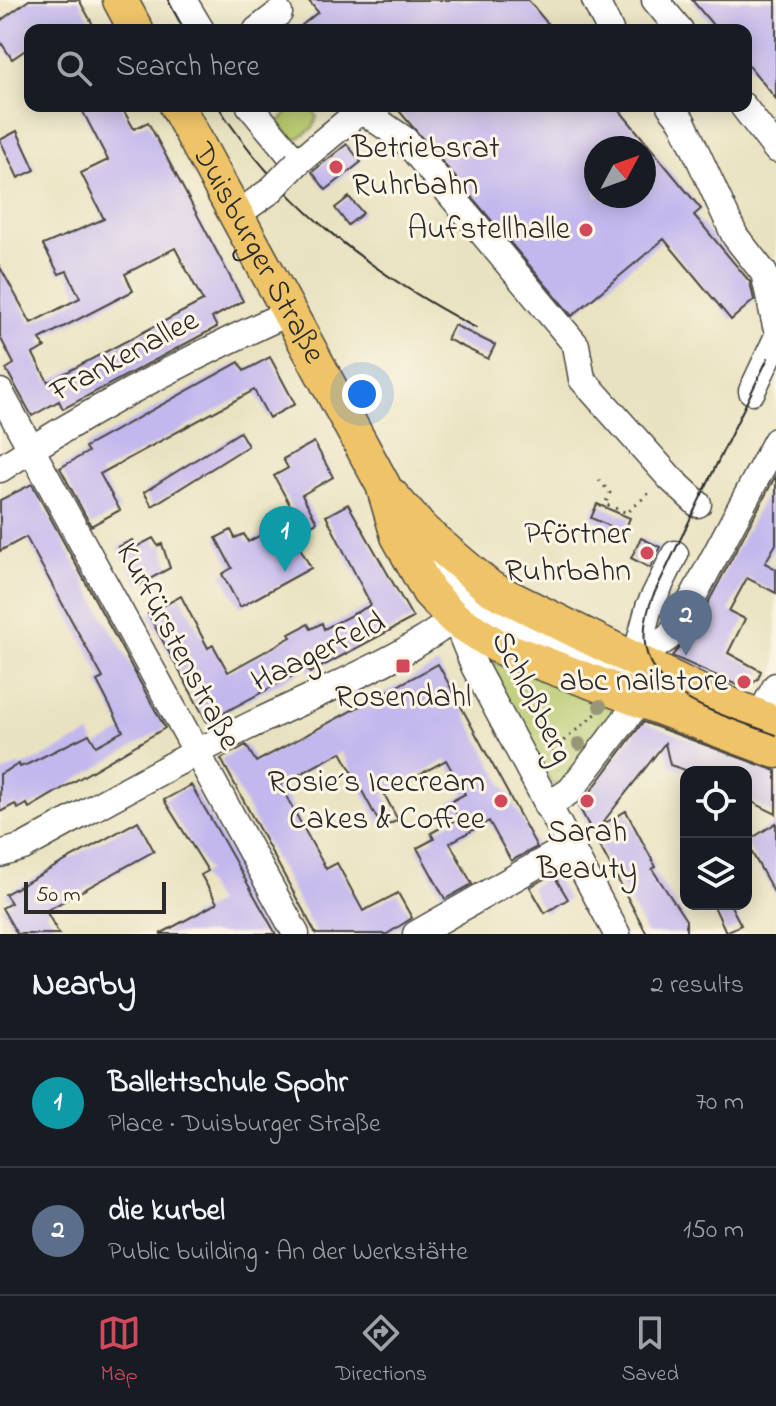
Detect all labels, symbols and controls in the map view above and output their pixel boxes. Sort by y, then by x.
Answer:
search box [24,24,752,112]
icon: search [52,46,96,90]
text: Search here [116,46,260,90]
place label: Betriebsrat Ruhrbahn [351,126,500,210]
street label: Duisburger Straße [178,134,337,373]
north arrow [584,136,656,208]
marker: Betriebsrat Ruhrbahn [327,158,345,176]
place label: Aufstellhalle [408,207,571,254]
marker: Aufstellhalle [577,221,595,239]
street label: Frankenallee [42,298,208,416]
your location [342,374,382,414]
pin: 1 [259,506,311,572]
place label: Pförtner Ruhrbahn [505,512,631,596]
street label: Kurfürstenstraße [102,535,252,760]
marker: Pförtner Ruhrbahn [638,544,656,562]
pin: 2 [660,590,712,656]
street label: Haagerfeld [244,600,394,706]
street label: Schloßberg [478,623,584,773]
marker: Rosendahl [394,657,412,675]
place label: abc nailstore [559,659,729,706]
marker: abc nailstore [735,673,753,691]
place label: Rosendahl [335,675,471,722]
place label: Rosie´s Icecream Cakes & Coffee [268,760,486,844]
map controls [680,766,752,910]
button: locate [680,766,752,838]
marker: Rosie´s Icecream Cakes & Coffee [492,792,510,810]
marker: Sarah Beauty [578,792,596,810]
place label: Sarah Beauty [536,810,637,894]
button: layers [680,838,752,910]
scale bar [24,878,166,914]
text: 50 m [36,880,81,912]
text: Nearby [32,961,136,1011]
text: 2 results [651,967,744,1005]
text: Ballettschule Spohr [108,1062,348,1106]
text: 1 [54,1084,62,1122]
text: 70 m [695,1084,744,1122]
text: Place · Duisburger Straße [108,1106,381,1144]
text: die kurbel [108,1190,225,1234]
text: 2 [52,1212,64,1250]
text: 150 m [683,1212,744,1250]
text: Public building · An der Werkstätte [108,1234,468,1272]
tab: Map [97,1311,141,1391]
tab: Directions [336,1311,427,1391]
tab: Saved [621,1311,679,1391]

